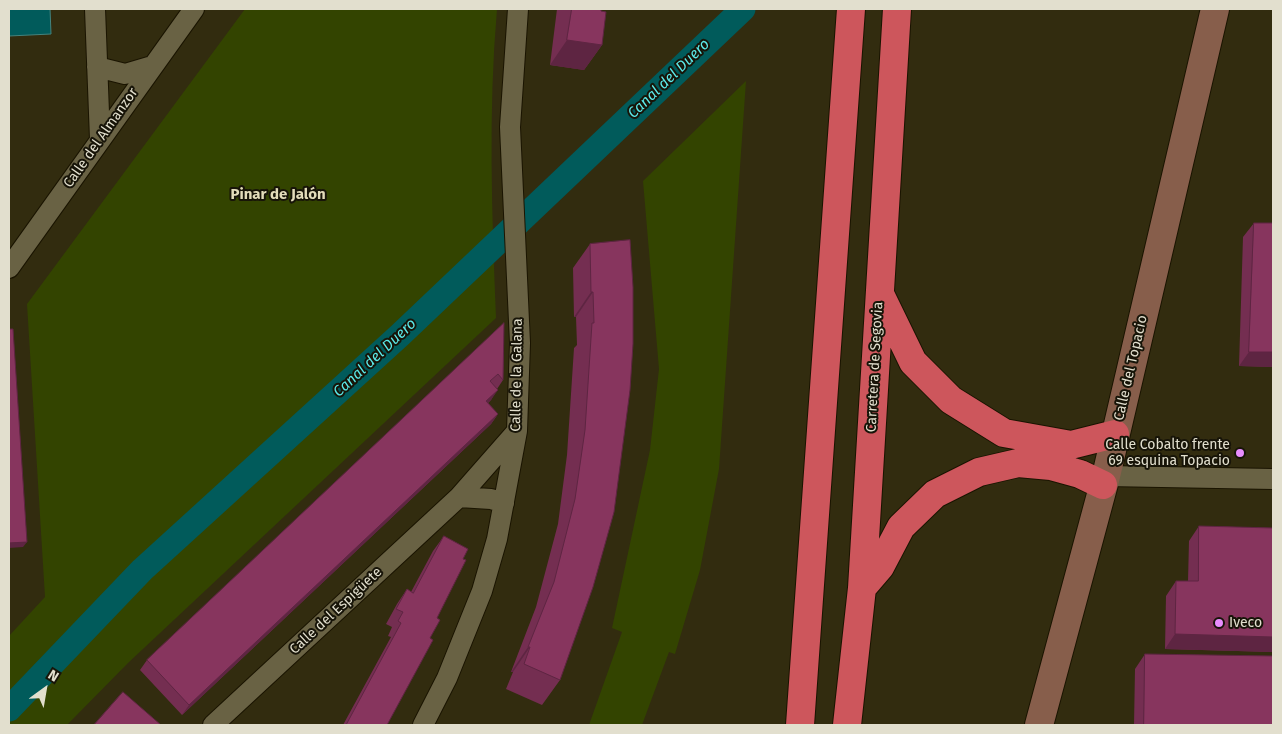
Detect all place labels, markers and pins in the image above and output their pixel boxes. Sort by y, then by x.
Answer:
place label: Calle Cobalto frente 69 esquina Topacio [1105,437,1230,470]
marker: Calle Cobalto frente 69 esquina Topacio [1234,447,1246,459]
place label: Iveco [1229,615,1262,631]
marker: Iveco [1213,617,1225,629]

